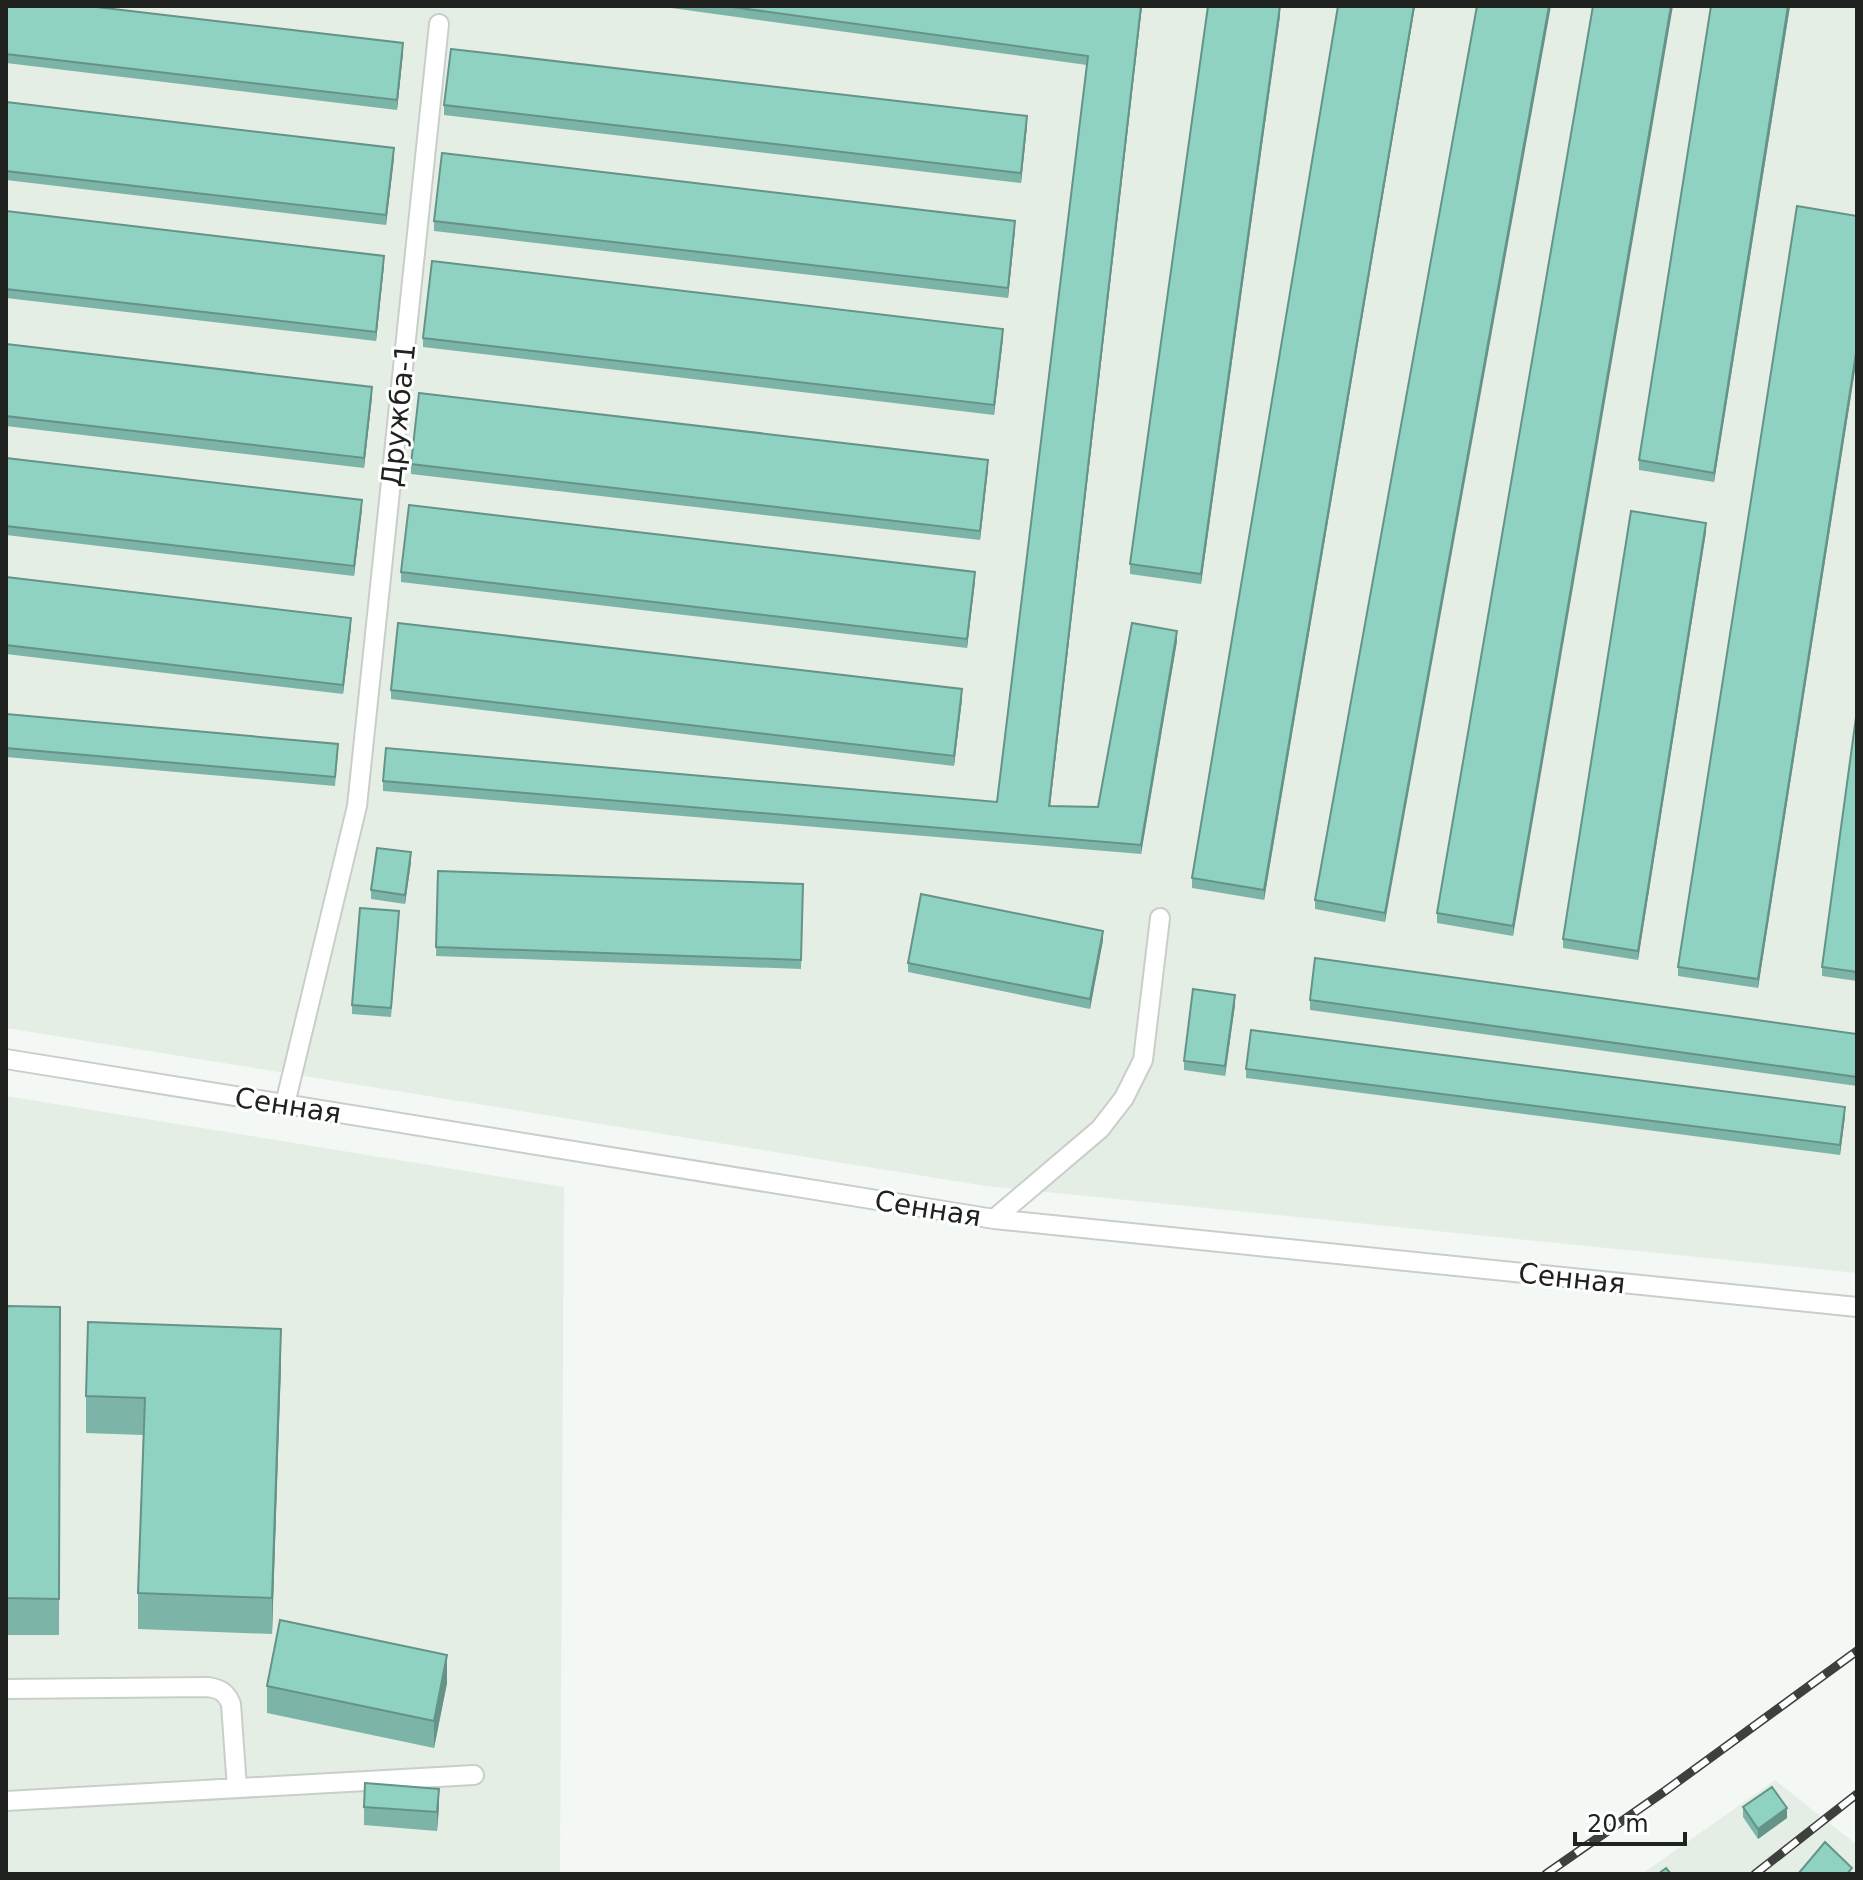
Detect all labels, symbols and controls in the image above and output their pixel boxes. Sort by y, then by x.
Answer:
street label: Дружба-1 [375,342,422,488]
street label: Сенная [232,1081,344,1130]
street label: Сенная [872,1184,984,1233]
street label: Сенная [1517,1256,1627,1301]
scale bar [1575,1796,1685,1846]
text: 20 m [1587,1810,1649,1838]

